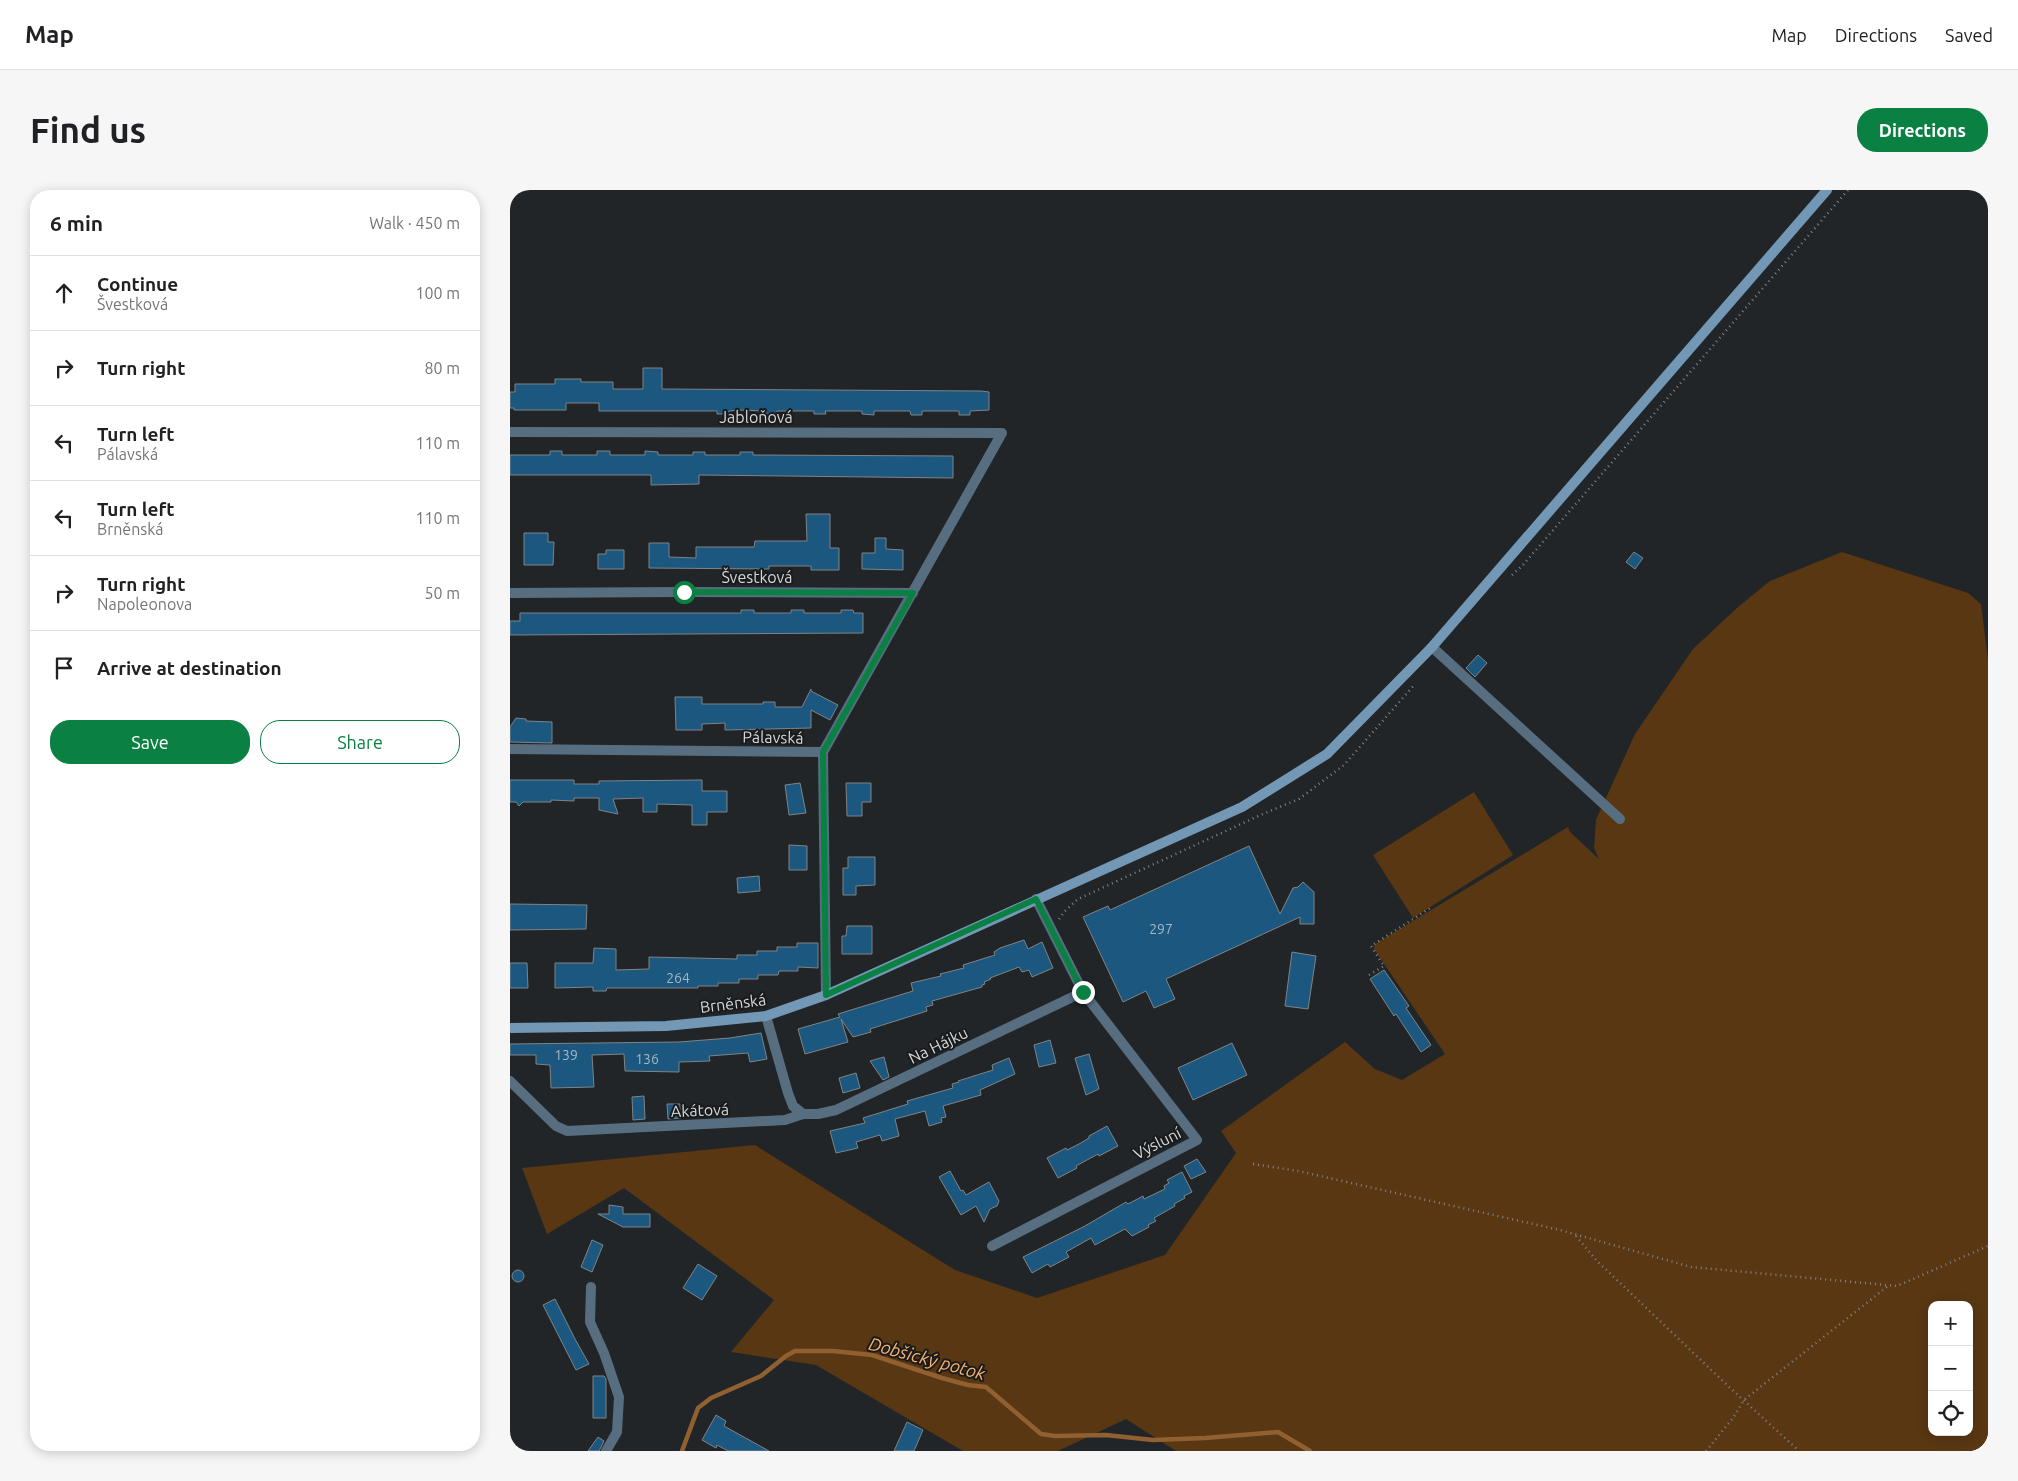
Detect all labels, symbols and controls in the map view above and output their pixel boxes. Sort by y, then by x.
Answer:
text: Map [25,21,74,48]
text: Map [1771,25,1807,45]
text: Directions [1835,25,1917,45]
text: Saved [1945,25,1993,45]
button: Directions [1857,108,1988,152]
text: Find us [30,110,146,150]
text: 6 min [50,211,103,235]
text: Walk · 450 m [369,214,460,232]
text: Continue [97,273,178,295]
icon: ahead [50,279,78,307]
text: 100 m [415,284,460,302]
text: Švestková [97,295,168,313]
icon: right [50,354,78,382]
text: Turn right [97,357,185,379]
text: 80 m [424,359,460,377]
street label: Jabloňová [719,408,793,426]
text: Turn left [97,423,175,445]
icon: left [50,429,78,457]
text: 110 m [415,434,460,452]
text: Pálavská [97,445,158,463]
text: Turn left [97,498,175,520]
icon: left [50,504,78,532]
text: 110 m [415,509,460,527]
text: Brněnská [97,520,164,538]
street label: Švestková [721,567,793,586]
text: Turn right [97,573,185,595]
icon: right [50,579,78,607]
route start [673,581,696,604]
text: 50 m [424,584,460,602]
text: Napoleonova [97,595,192,613]
icon: arrive [50,654,78,682]
text: Arrive at destination [97,657,282,679]
button: Save [50,720,250,764]
button: Share [260,720,460,764]
street label: Pálavská [742,727,804,747]
house number: 297 [1149,921,1173,937]
house number: 264 [666,970,690,986]
route end [1072,981,1095,1004]
street label: Brněnská [699,990,767,1016]
street label: Na Hájku [905,1023,971,1067]
house number: 139 [554,1047,578,1063]
house number: 136 [635,1051,659,1067]
street label: Akátová [671,1100,729,1120]
street label: Výsluní [1130,1123,1185,1163]
map controls [1928,1301,1973,1436]
button: + [1928,1301,1973,1346]
water label: Dobšický potok [867,1333,989,1383]
button: − [1928,1346,1973,1391]
button: locate [1928,1391,1973,1436]

